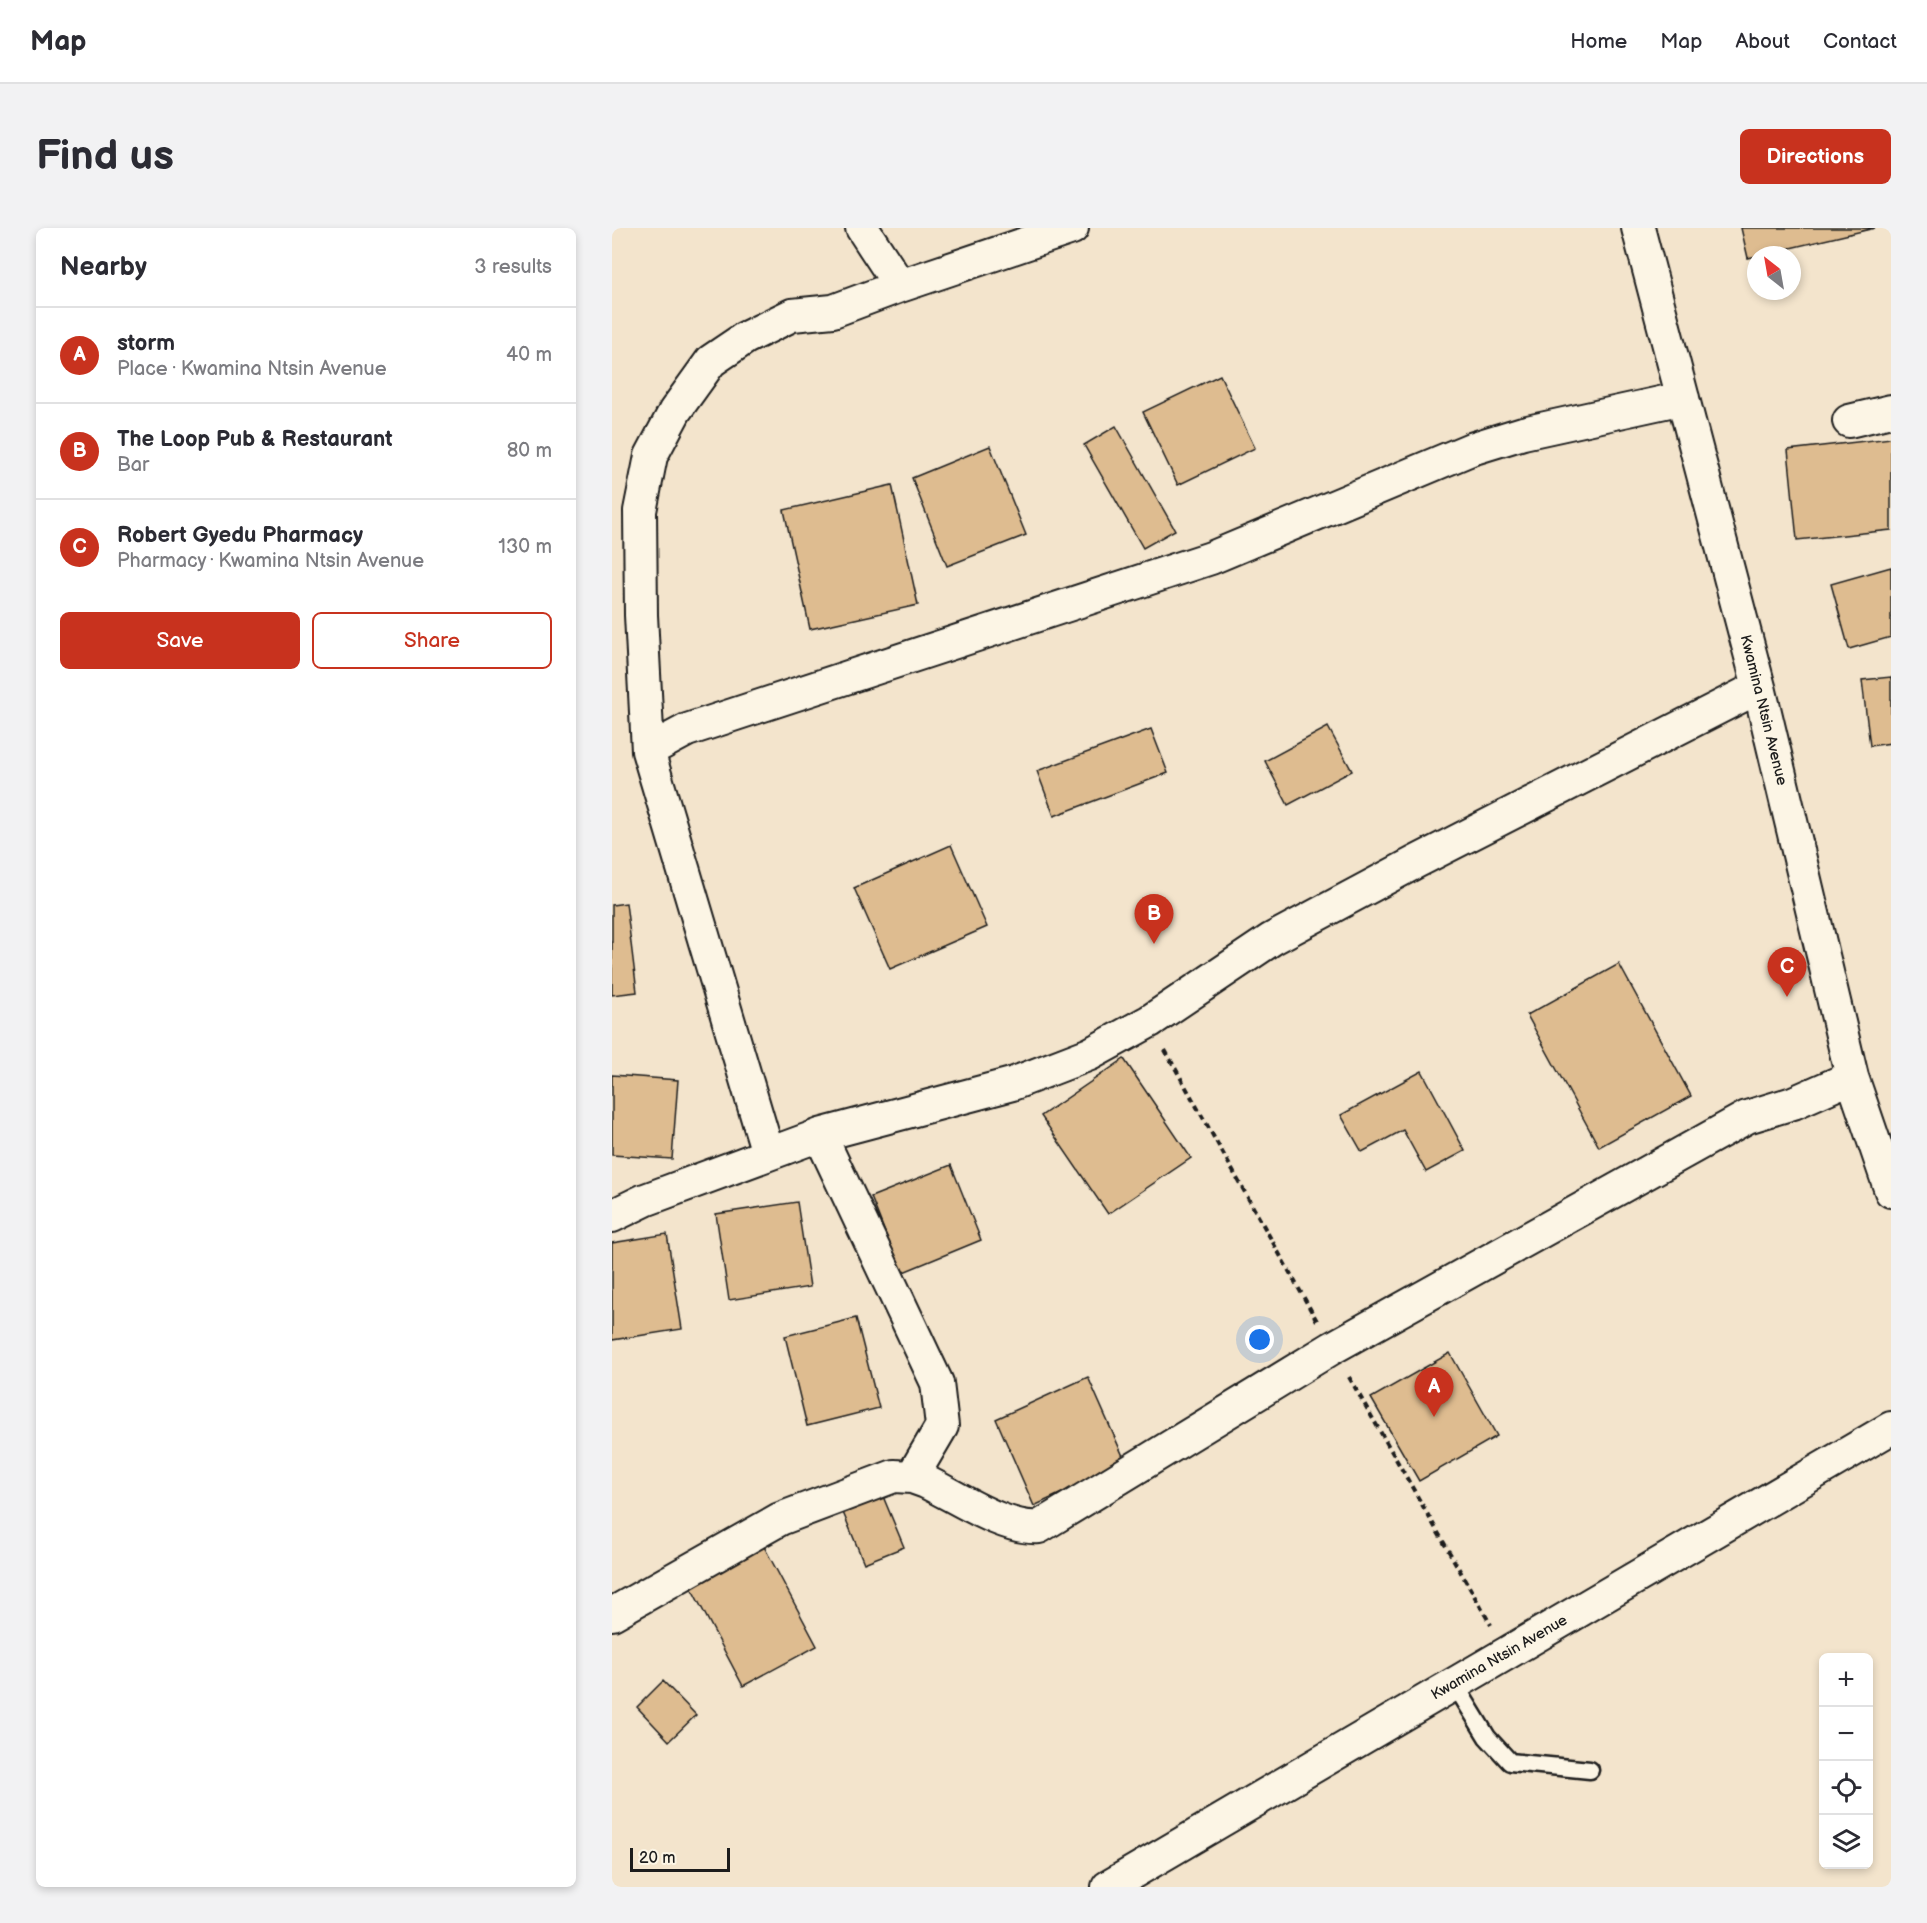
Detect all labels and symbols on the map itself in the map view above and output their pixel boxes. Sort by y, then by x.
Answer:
north arrow [1747,246,1801,300]
street label: Kwamina Ntsin Avenue [1736,633,1791,787]
pin: B [1134,894,1174,944]
pin: C [1768,948,1806,997]
your location [1245,1325,1274,1354]
pin: A [1414,1368,1454,1417]
street label: Kwamina Ntsin Avenue [1428,1611,1571,1704]
scale bar [630,1845,730,1872]

